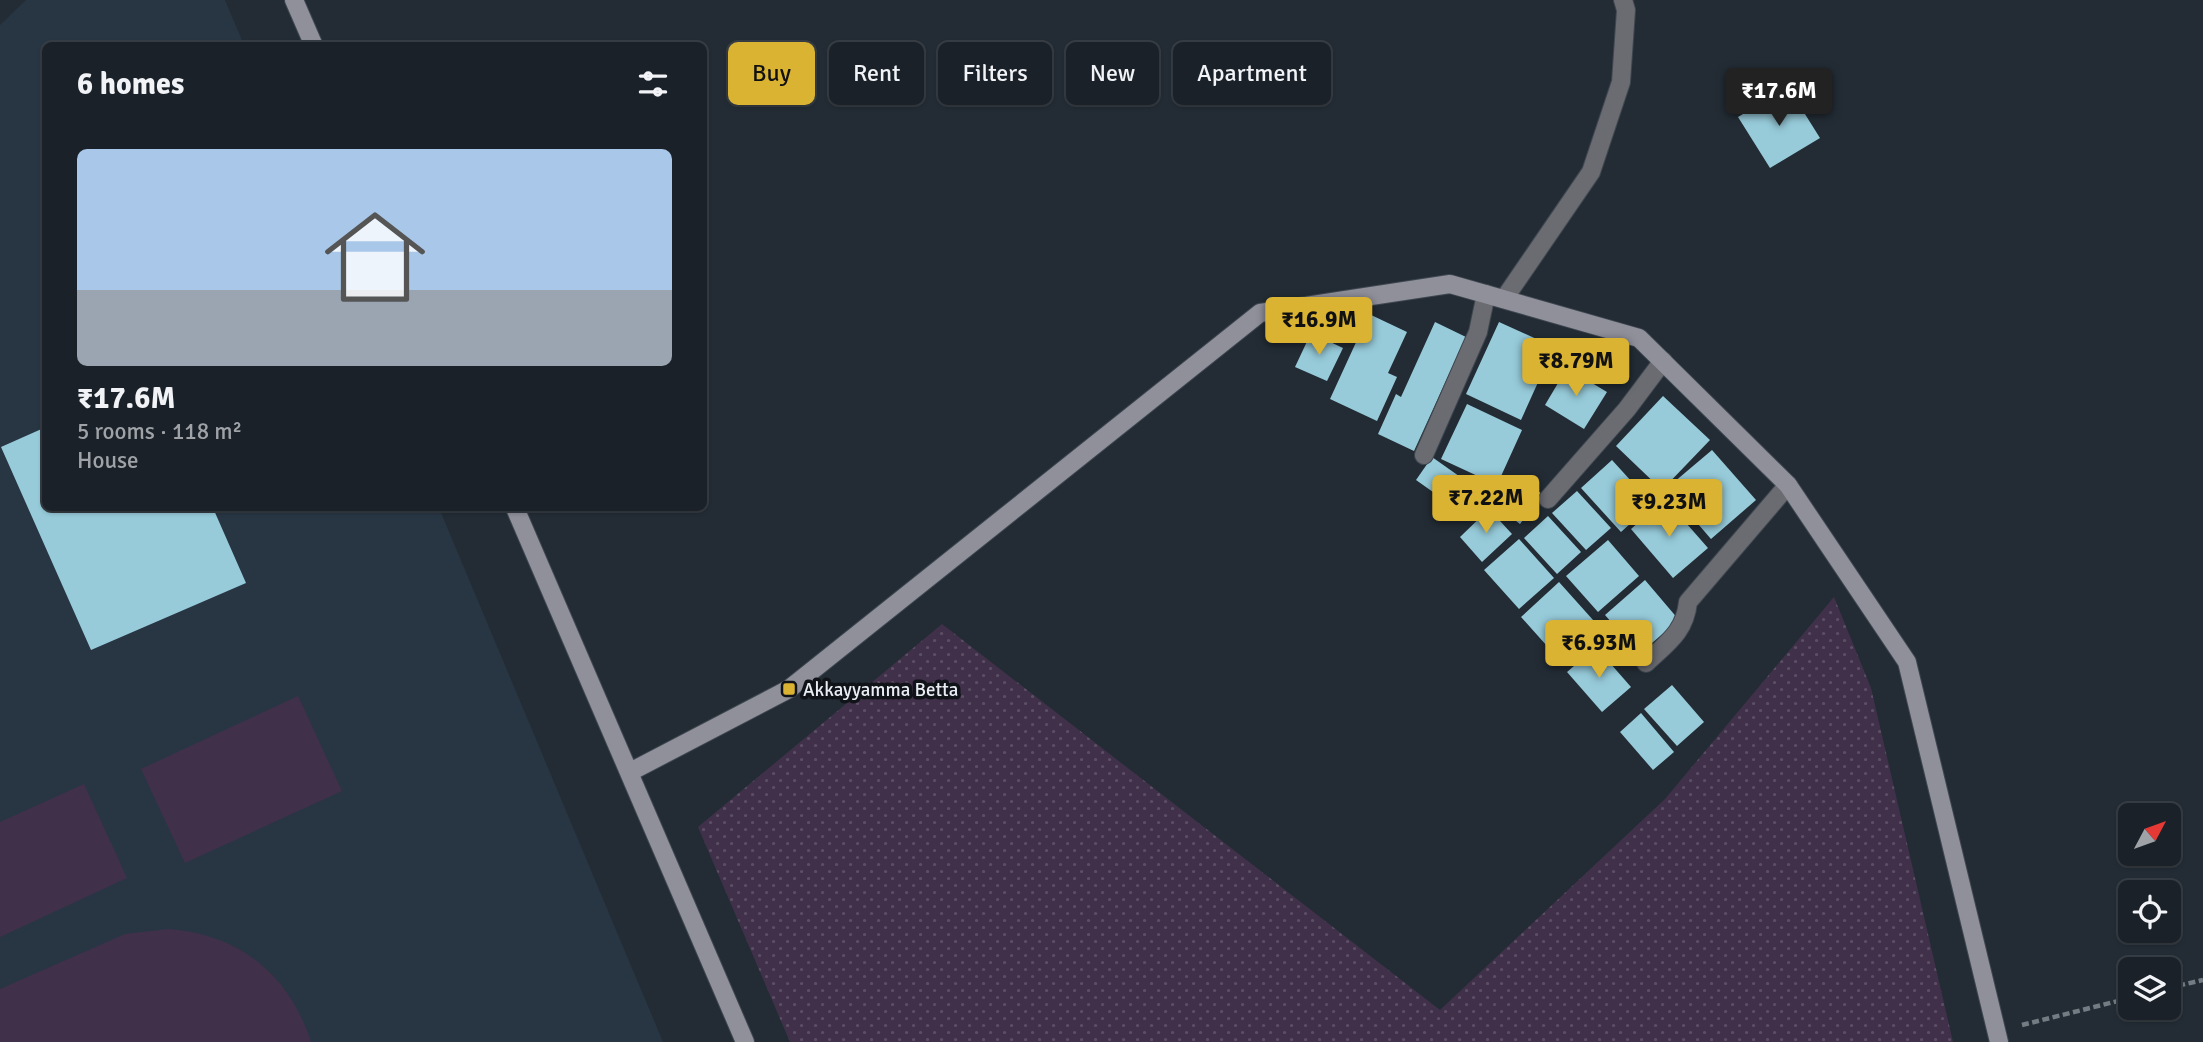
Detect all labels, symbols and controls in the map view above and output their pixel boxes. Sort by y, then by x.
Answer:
chip: Buy [728,42,815,105]
chip: Rent [829,42,924,105]
chip: Filters [938,42,1052,105]
chip: New [1066,42,1159,105]
chip: Apartment [1173,42,1331,105]
icon: filters [634,65,672,103]
text: 6 homes [77,66,184,103]
pin: ₹17.6M [1722,68,1836,128]
text: ₹17.6M [1741,76,1817,105]
icon: home [312,194,438,320]
pin: ₹16.9M [1262,298,1376,357]
text: ₹16.9M [1281,305,1357,334]
pin: ₹8.79M [1519,338,1633,398]
text: ₹8.79M [1538,346,1614,375]
text: ₹17.6M [77,380,175,417]
text: 5 rooms · 118 m² [77,417,242,446]
text: House [77,446,139,475]
pin: ₹7.22M [1429,476,1543,535]
pin: ₹9.23M [1612,480,1726,539]
text: ₹7.22M [1448,483,1524,512]
text: ₹9.23M [1631,487,1707,516]
pin: ₹6.93M [1542,620,1656,680]
text: ₹6.93M [1561,628,1637,657]
place label: Akkayyamma Betta [803,678,958,702]
marker: Akkayyamma Betta [781,681,797,697]
north arrow [2118,803,2180,866]
map controls [2118,803,2181,1020]
button: locate [2118,880,2181,943]
button: layers [2118,957,2181,1020]

